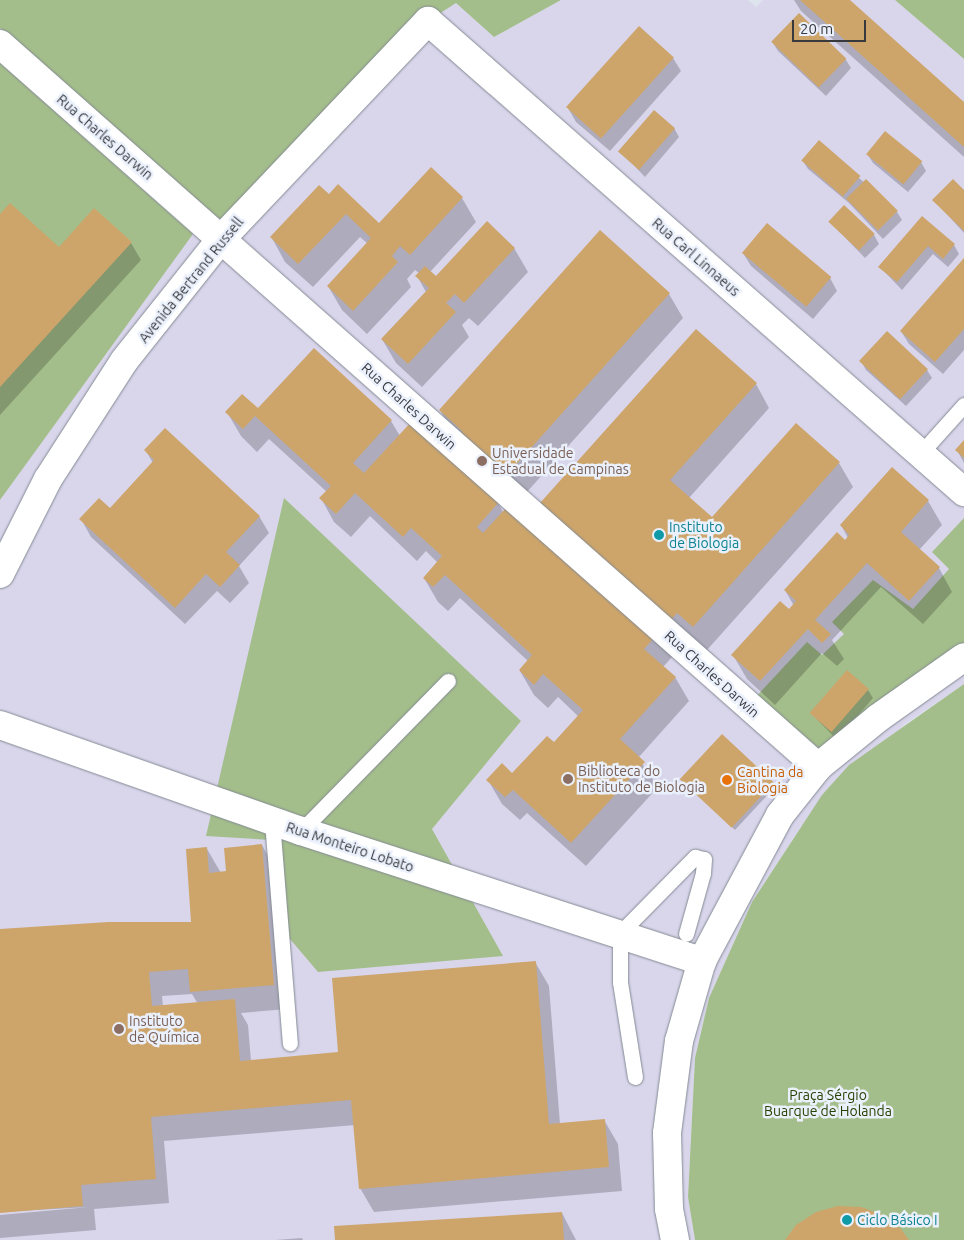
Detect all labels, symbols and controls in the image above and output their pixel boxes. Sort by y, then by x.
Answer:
scale bar [794,10,868,42]
text: 20 m [800,20,833,37]
street label: Rua Charles Darwin [54,91,156,183]
street label: Avenida Bertrand Russell [135,214,247,346]
street label: Rua Carl Linnaeus [649,214,743,300]
street label: Rua Charles Darwin [358,359,460,453]
place label: Universidade Estadual de Campinas [492,445,629,478]
marker: Universidade Estadual de Campinas [476,455,488,467]
place label: Instituto de Biologia [669,519,739,552]
marker: Instituto de Biologia [653,529,665,541]
street label: Rua Charles Darwin [661,627,763,721]
place label: Biblioteca do Instituto de Biologia [578,763,705,796]
place label: Cantina da Biologia [737,764,803,796]
marker: Biblioteca do Instituto de Biologia [562,773,574,785]
marker: Cantina da Biologia [721,774,733,786]
street label: Rua Monteiro Lobato [284,818,416,876]
place label: Instituto de Química [129,1013,200,1046]
marker: Instituto de Química [113,1023,125,1035]
park label: Praça Sérgio Buarque de Holanda [764,1087,892,1120]
place label: Ciclo Básico I [857,1212,938,1228]
marker: Ciclo Básico I [841,1214,853,1226]

